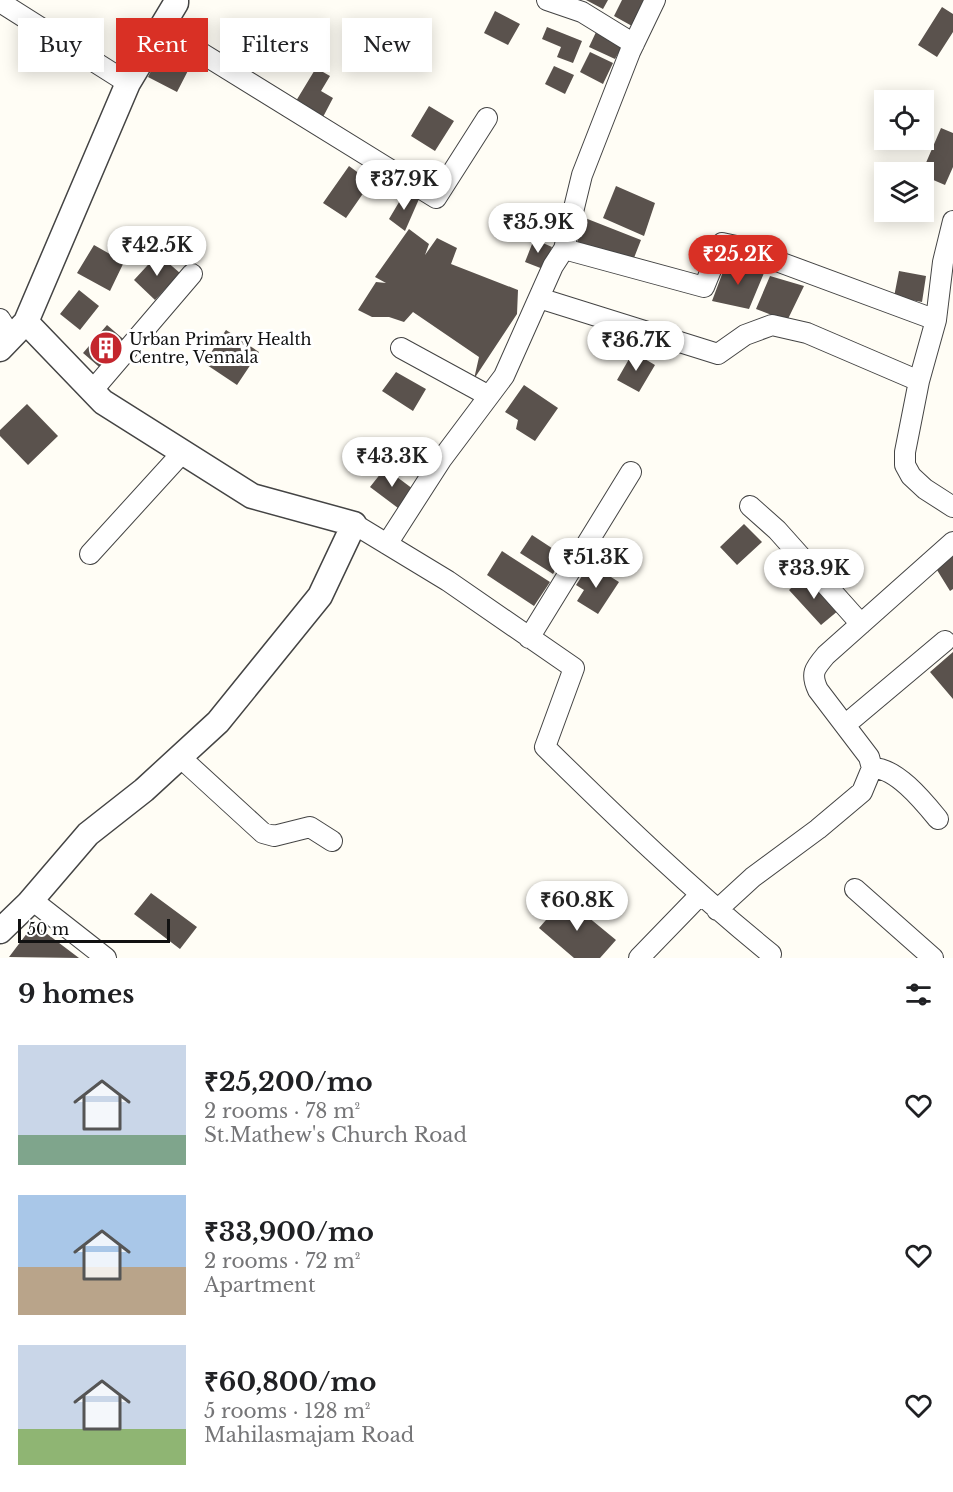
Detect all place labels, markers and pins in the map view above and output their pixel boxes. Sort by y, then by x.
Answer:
pin: ₹37.9K [355,160,453,211]
pin: ₹35.9K [489,203,587,254]
pin: ₹42.5K [108,226,206,277]
pin: ₹25.2K [689,235,787,286]
pin: ₹36.7K [587,321,685,372]
place label: Urban Primary Health Centre, Vennala [129,329,312,367]
building icon: Urban Primary Health Centre, Vennala [88,330,124,366]
pin: ₹43.3K [343,437,441,488]
pin: ₹51.3K [547,538,645,589]
pin: ₹33.9K [765,549,863,600]
pin: ₹60.8K [528,881,626,932]

